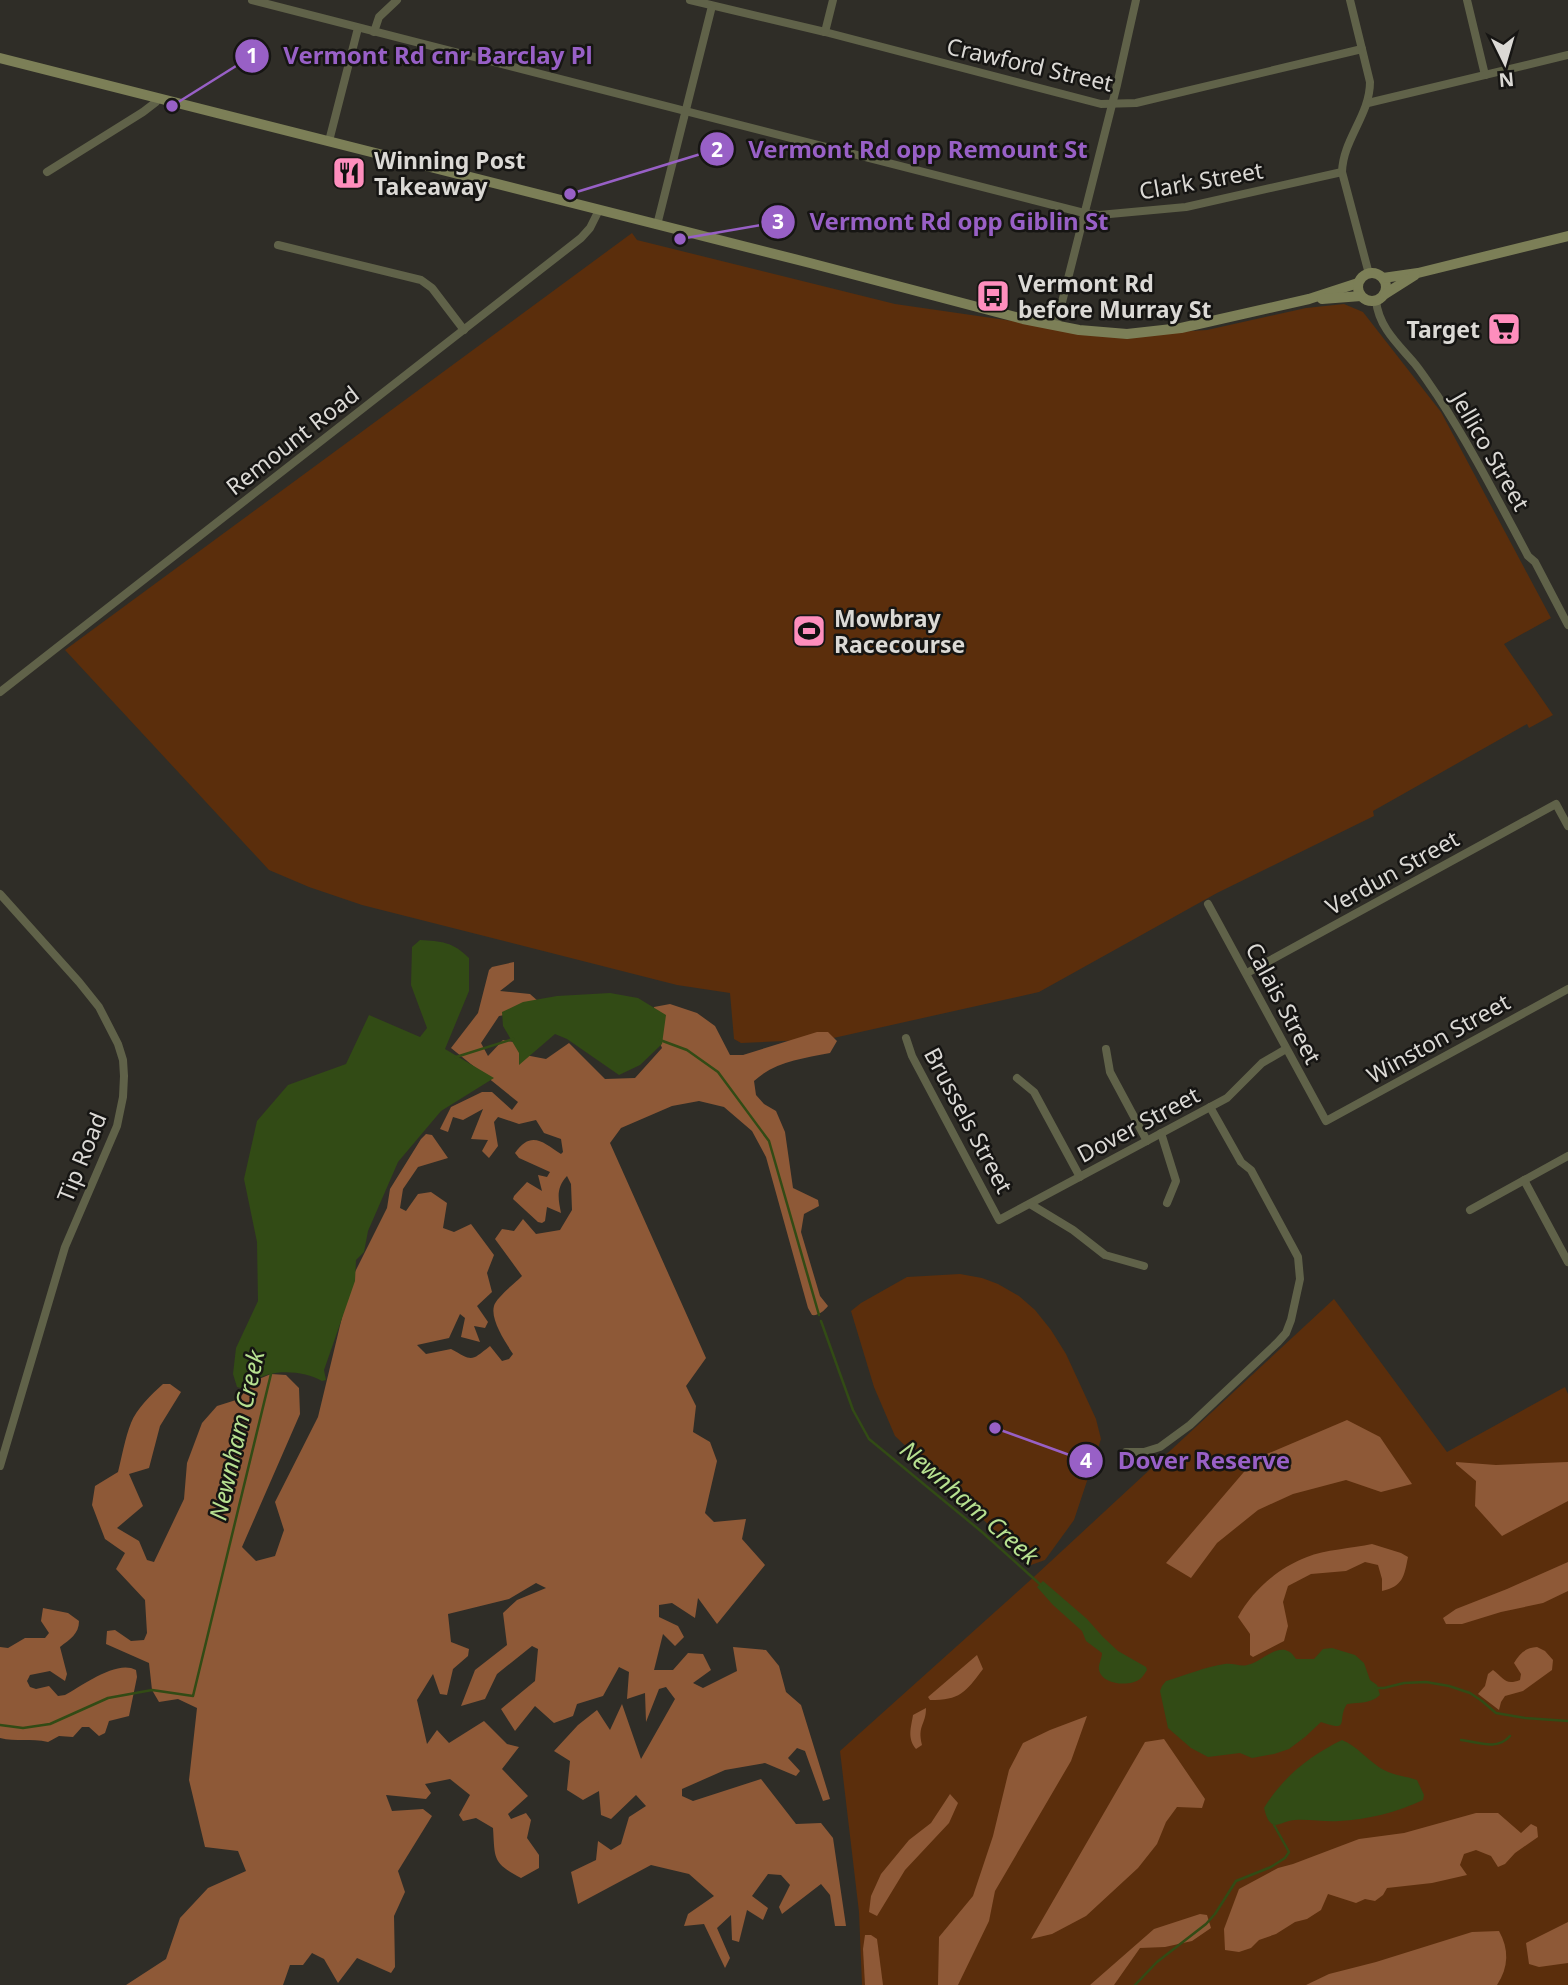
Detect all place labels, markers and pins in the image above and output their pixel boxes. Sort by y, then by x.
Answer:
callout: Vermont Rd cnr Barclay Pl [235,33,607,78]
callout: Vermont Rd opp Remount St [700,127,1102,172]
place label: Winning Post Takeaway [374,144,526,202]
restaurant icon: Winning Post Takeaway [330,154,368,192]
callout: Vermont Rd opp Giblin St [761,199,1123,244]
place label: Vermont Rd before Murray St [1018,267,1211,325]
bus stop icon: Vermont Rd before Murray St [974,277,1012,315]
supermarket icon: Target [1485,310,1523,348]
place label: Target [1406,313,1480,345]
place label: Mowbray Racecourse [834,602,965,660]
sports icon: Mowbray Racecourse [790,612,828,650]
callout: Dover Reserve [1069,1438,1304,1483]

